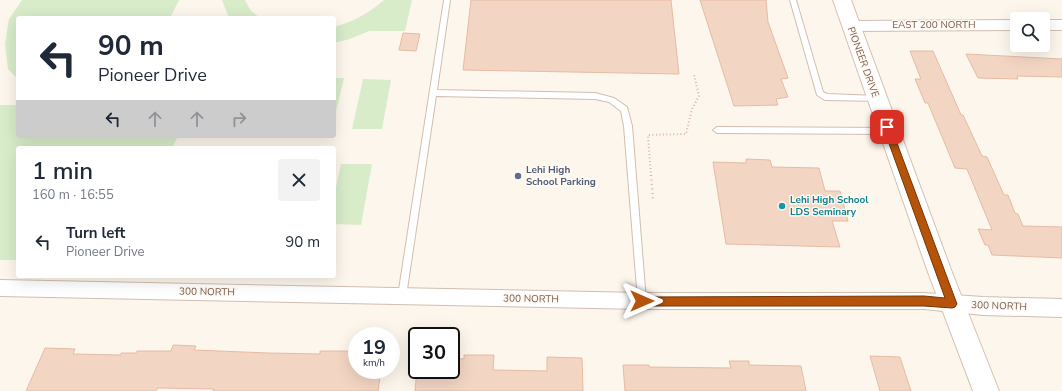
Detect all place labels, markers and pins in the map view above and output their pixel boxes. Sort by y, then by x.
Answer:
pin [870,110,904,144]
place label: Lehi High School Parking [526,163,596,189]
marker: Lehi High School Parking [513,171,523,181]
place label: Lehi High School LDS Seminary [790,193,869,219]
marker: Lehi High School LDS Seminary [777,201,787,211]

